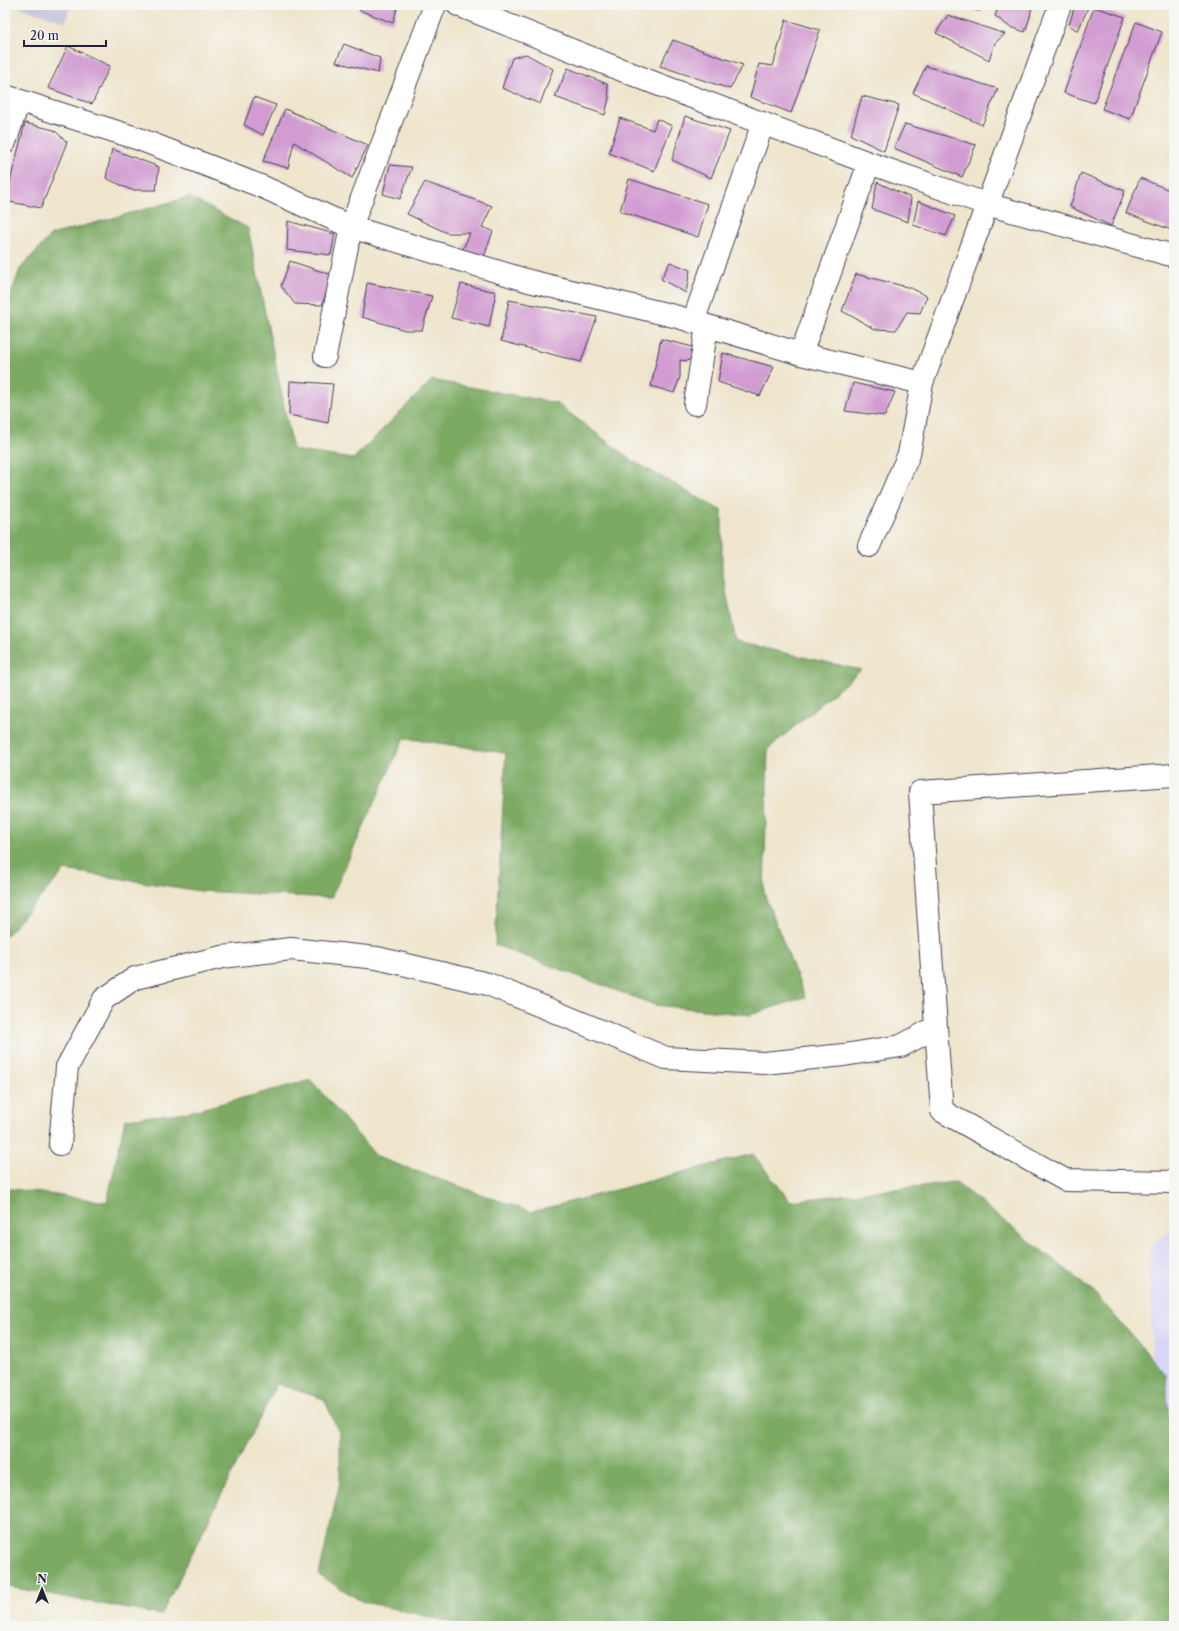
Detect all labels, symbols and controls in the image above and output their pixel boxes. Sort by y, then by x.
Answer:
scale bar [24,22,106,48]
text: 20 m [30,28,59,43]
north arrow [22,1569,62,1609]
text: N [37,1572,47,1586]

